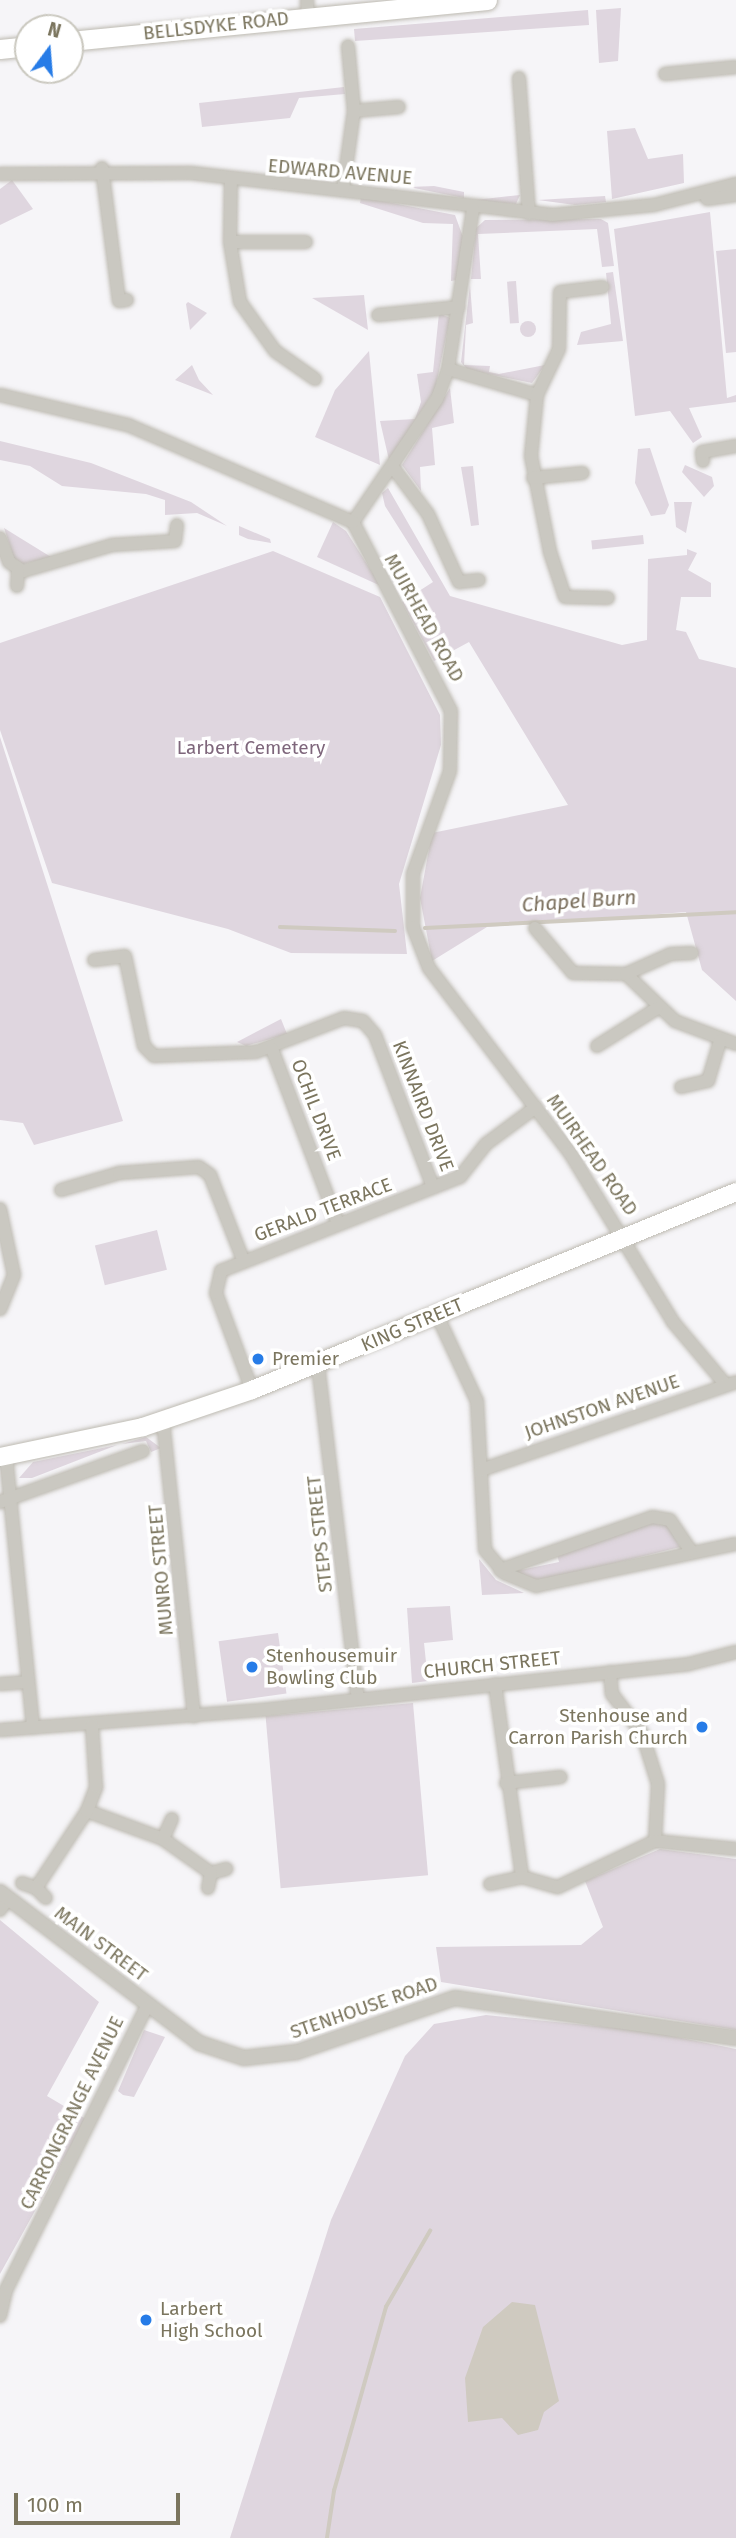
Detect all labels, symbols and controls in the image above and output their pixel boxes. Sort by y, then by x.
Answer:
street label: BELLSDYKE ROAD [142,7,290,45]
north arrow [14,14,84,84]
text: N [45,17,64,43]
street label: EDWARD AVENUE [267,154,413,190]
street label: MUIRHEAD ROAD [379,550,469,686]
park label: Larbert Cemetery [177,737,325,759]
water label: Chapel Burn [521,884,637,918]
street label: KINNAIRD DRIVE [388,1037,458,1175]
street label: OCHIL DRIVE [286,1056,346,1164]
street label: MUIRHEAD ROAD [542,1090,642,1220]
street label: GERALD TERRACE [251,1173,395,1247]
street label: KING STREET [358,1293,466,1357]
place label: Premier [272,1348,339,1370]
marker: Premier [250,1351,266,1367]
street label: JOHNSTON AVENUE [522,1370,682,1444]
street label: STEPS STREET [303,1474,337,1594]
street label: MUNRO STREET [144,1504,178,1636]
place label: Stenhousemuir Bowling Club [266,1645,397,1689]
street label: CHURCH STREET [422,1646,562,1684]
marker: Stenhousemuir Bowling Club [244,1659,260,1675]
place label: Stenhouse and Carron Parish Church [508,1705,688,1749]
marker: Stenhouse and Carron Parish Church [694,1719,710,1735]
street label: MAIN STREET [50,1902,152,1986]
street label: STENHOUSE ROAD [287,1972,441,2044]
street label: CARRONGRANGE AVENUE [15,2013,129,2213]
place label: Larbert High School [160,2298,263,2342]
marker: Larbert High School [138,2312,154,2328]
scale bar [18,2478,184,2522]
text: 100 m [27,2492,83,2518]

